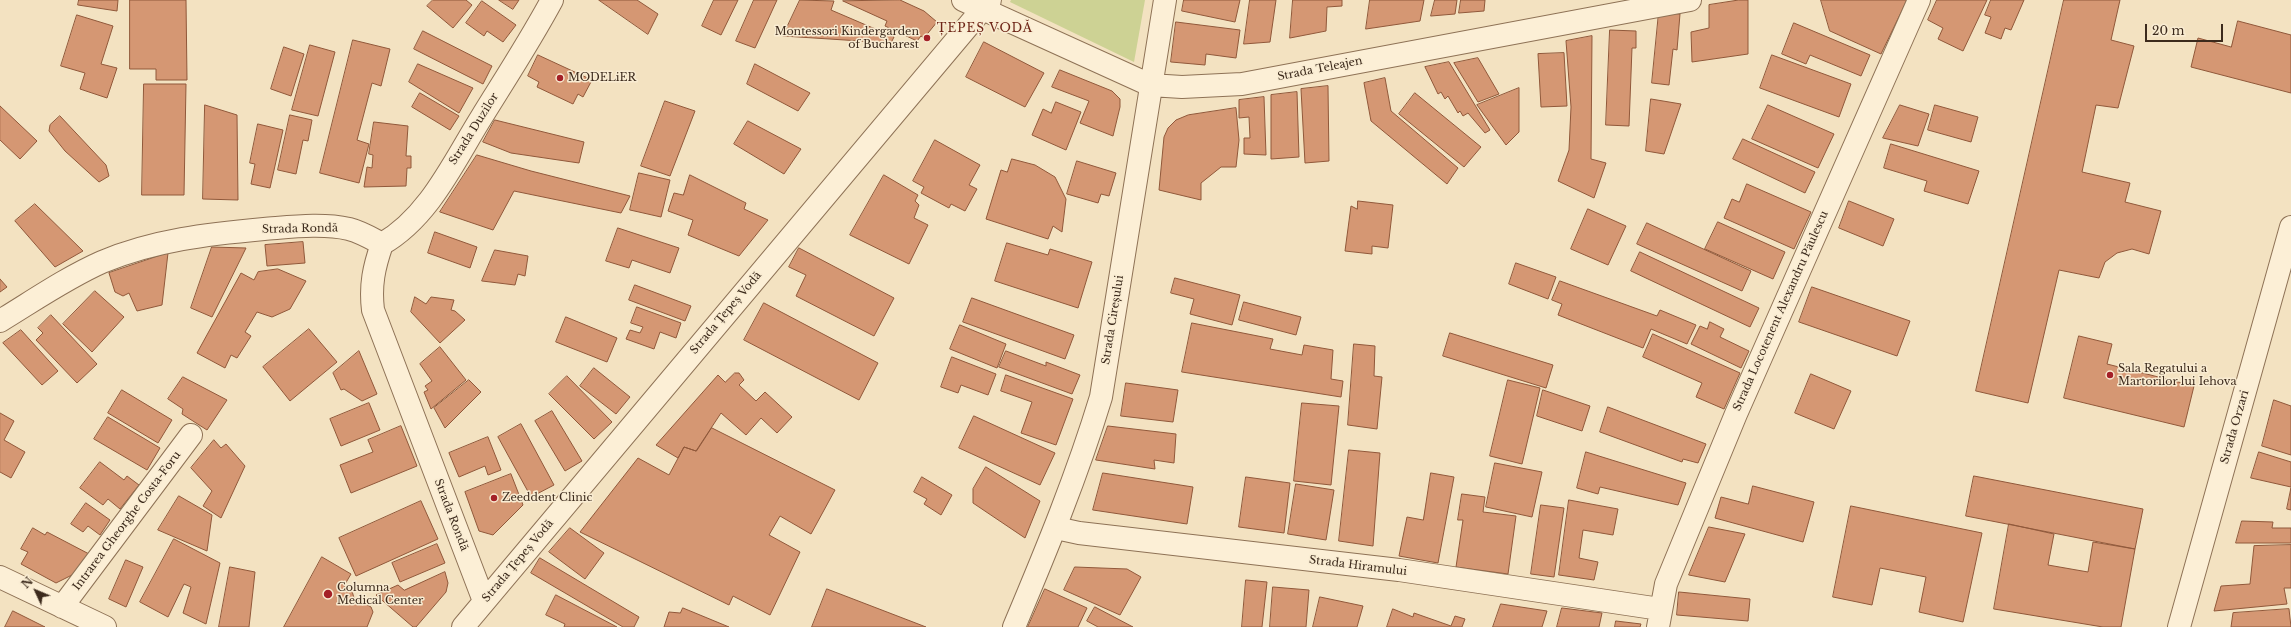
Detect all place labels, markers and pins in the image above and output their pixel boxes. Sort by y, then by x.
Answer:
place label: Montessori Kindergarden of Bucharest [775,25,919,51]
marker: Montessori Kindergarden of Bucharest [922,33,932,43]
place label: MODELiER [568,71,636,85]
marker: MODELiER [555,73,565,83]
place label: Sala Regatului a Martorilor lui Iehova [2118,362,2237,388]
marker: Sala Regatului a Martorilor lui Iehova [2105,370,2115,380]
place label: Zeeddent Clinic [502,491,592,505]
marker: Zeeddent Clinic [489,493,499,503]
place label: Columna Medical Center [337,581,423,607]
marker: Columna Medical Center [322,588,334,600]

